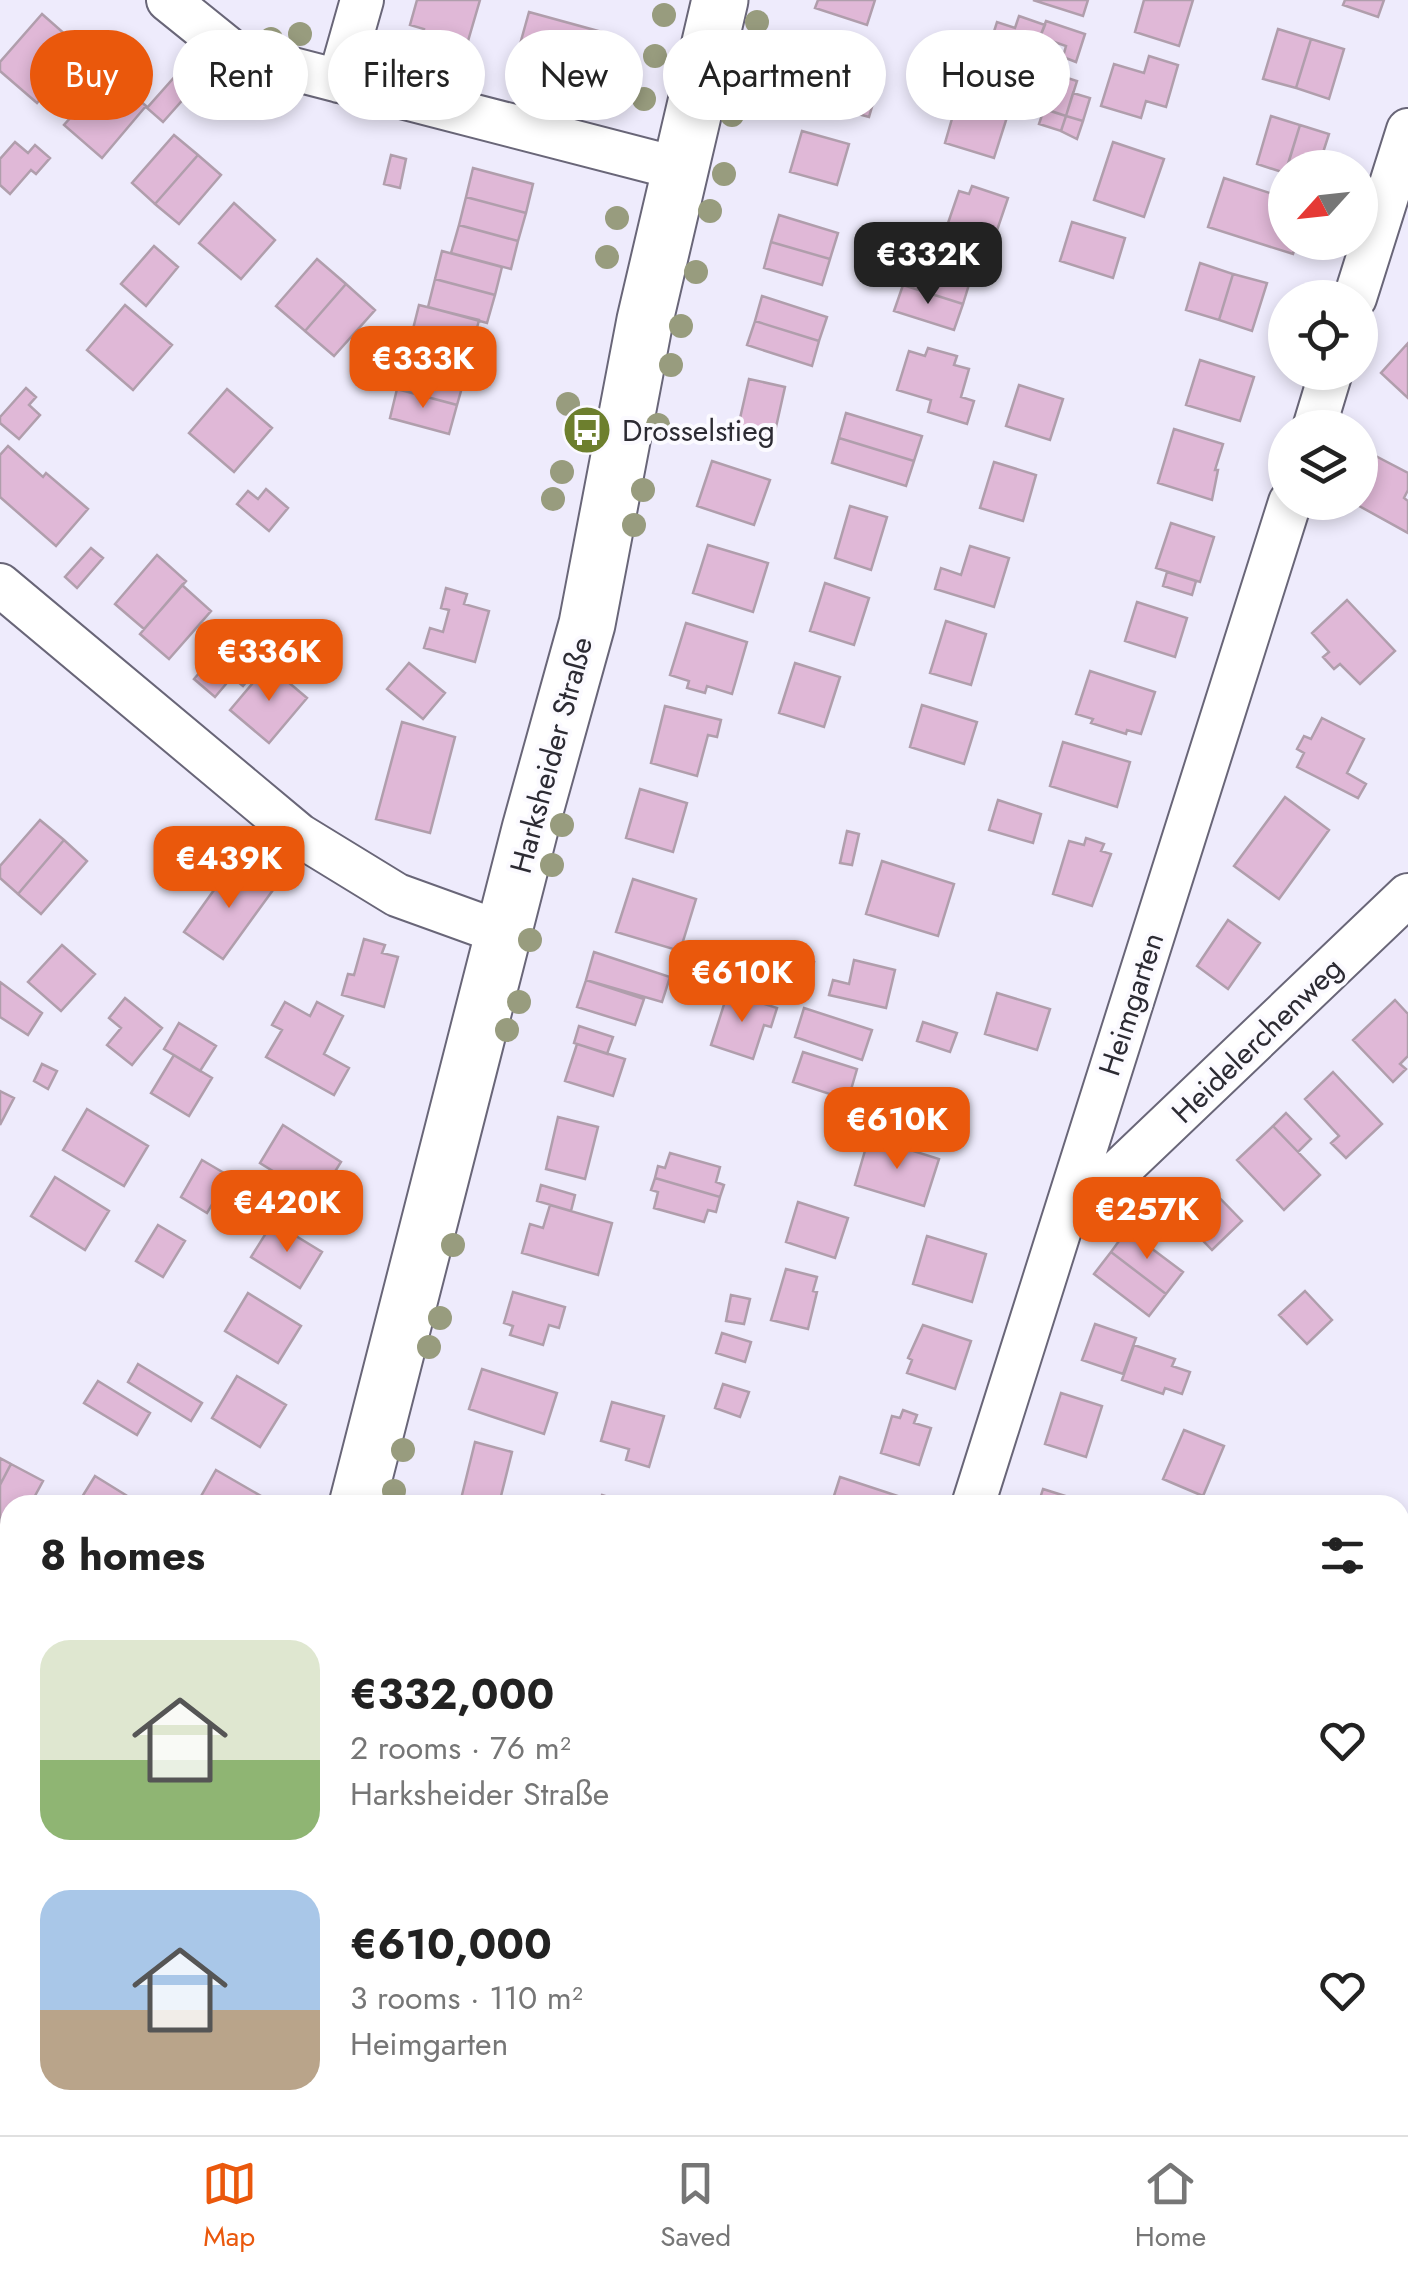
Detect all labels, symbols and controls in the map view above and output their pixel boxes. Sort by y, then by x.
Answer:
chip: Buy [30,30,153,120]
chip: Rent [173,30,308,120]
chip: Filters [328,30,485,120]
chip: New [505,30,643,120]
chip: Apartment [663,30,886,120]
chip: House [906,30,1070,120]
north arrow [1268,150,1378,260]
map controls [1268,150,1378,520]
pin: €332K [858,222,998,307]
text: €332K [876,231,980,277]
button: locate [1268,280,1378,390]
pin: €333K [353,326,493,411]
text: €333K [372,335,474,381]
bus stop icon: Drosselstieg [561,404,613,456]
place label: Drosselstieg [622,409,775,452]
button: layers [1268,410,1378,520]
pin: €336K [199,619,339,704]
text: €336K [217,628,321,674]
street label: Harksheider Straße [499,632,603,878]
pin: €439K [159,826,299,911]
text: €439K [176,835,282,881]
street label: Heimgarten [1088,927,1174,1081]
pin: €610K [672,940,812,1025]
street label: Heidelerchenweg [1162,947,1352,1133]
text: €610K [691,949,793,995]
pin: €610K [827,1087,967,1172]
text: €610K [846,1096,948,1142]
pin: €420K [217,1170,357,1255]
pin: €257K [1077,1177,1217,1262]
text: €420K [233,1179,341,1225]
text: €257K [1095,1186,1199,1232]
text: 8 homes [40,1525,205,1586]
icon: filters [1315,1528,1370,1583]
text: €332,000 [350,1664,554,1725]
icon: home [120,1680,240,1800]
icon: heart [1315,1713,1370,1768]
text: 2 rooms · 76 m² [350,1725,571,1771]
text: Harksheider Straße [350,1771,609,1817]
text: €610,000 [350,1914,552,1975]
icon: home [120,1930,240,2050]
icon: heart [1315,1963,1370,2018]
text: 3 rooms · 110 m² [350,1975,583,2021]
text: Heimgarten [350,2021,508,2067]
tab: Map [202,2156,257,2257]
tab: Saved [660,2156,731,2257]
tab: Home [1135,2156,1206,2257]

